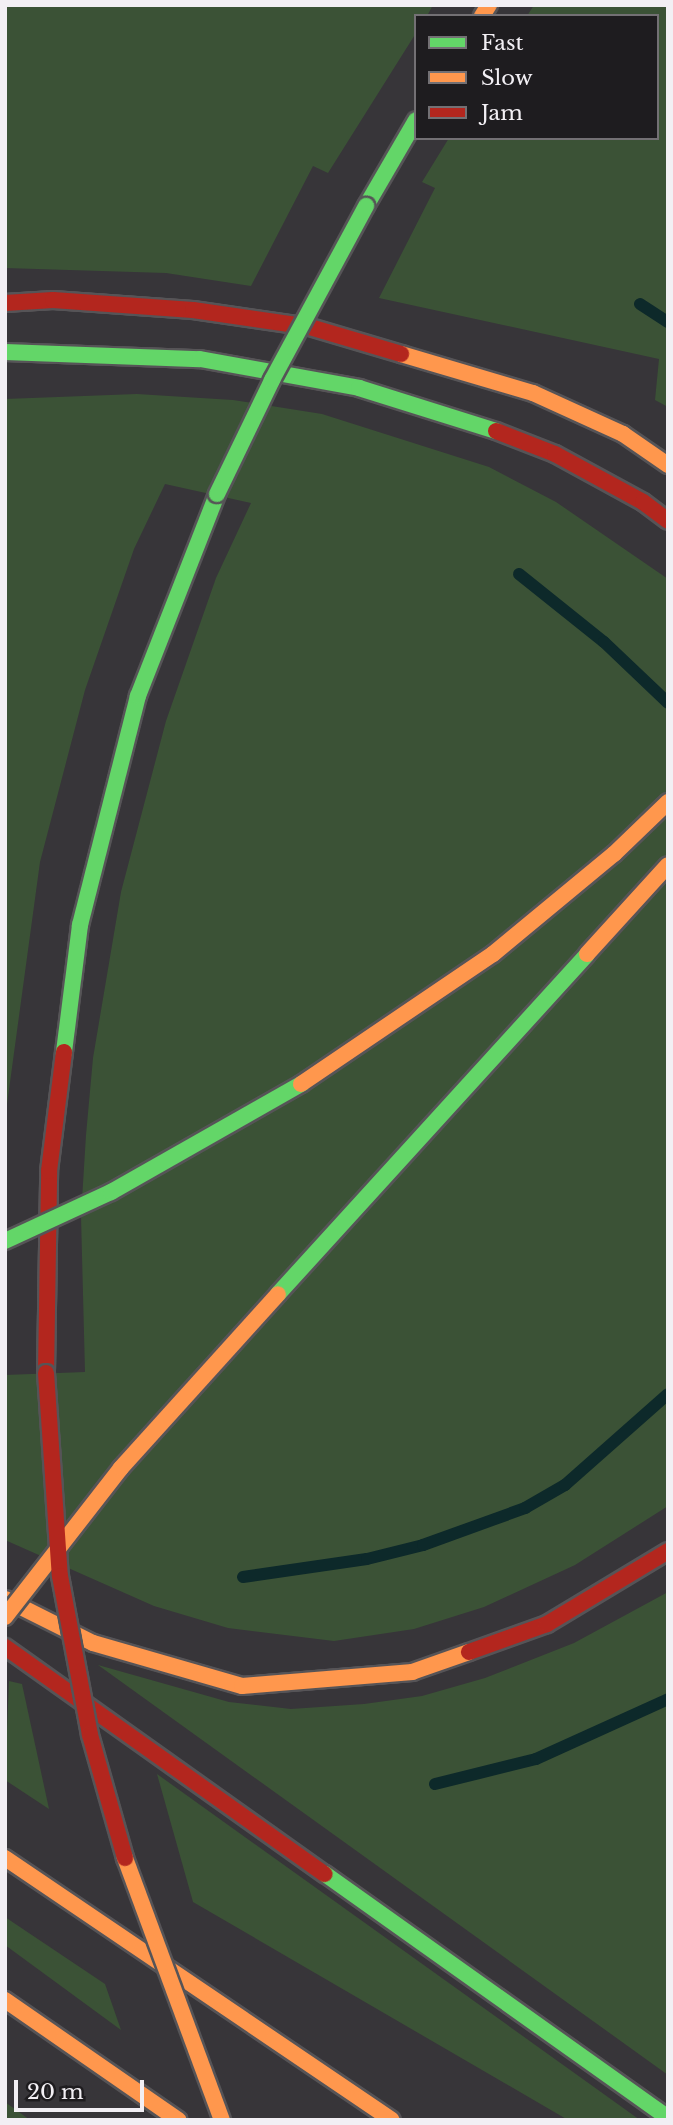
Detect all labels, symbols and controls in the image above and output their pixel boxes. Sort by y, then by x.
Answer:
legend [414,14,659,140]
text: Fast [481,30,523,56]
text: Slow [481,65,533,91]
text: Jam [481,100,523,126]
scale bar [18,2066,147,2110]
text: 20 m [27,2079,84,2105]

